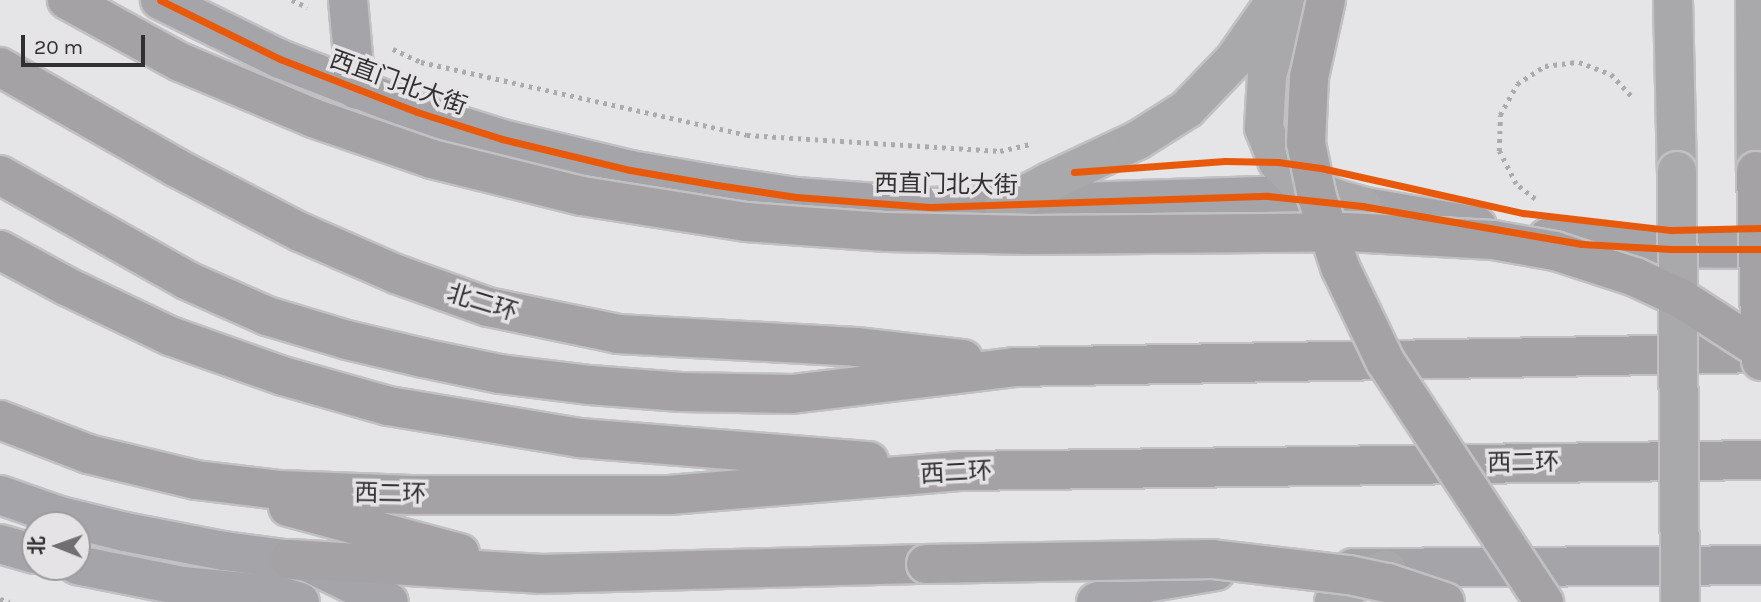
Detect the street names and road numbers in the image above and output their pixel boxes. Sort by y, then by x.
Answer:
street label: 西直门北大街 [325,45,471,121]
street label: 西直门北大街 [874,169,1018,201]
street label: 北二环 [443,279,521,327]
street label: 西二环 [1487,448,1559,478]
street label: 西二环 [919,457,993,489]
street label: 西二环 [354,479,426,509]

